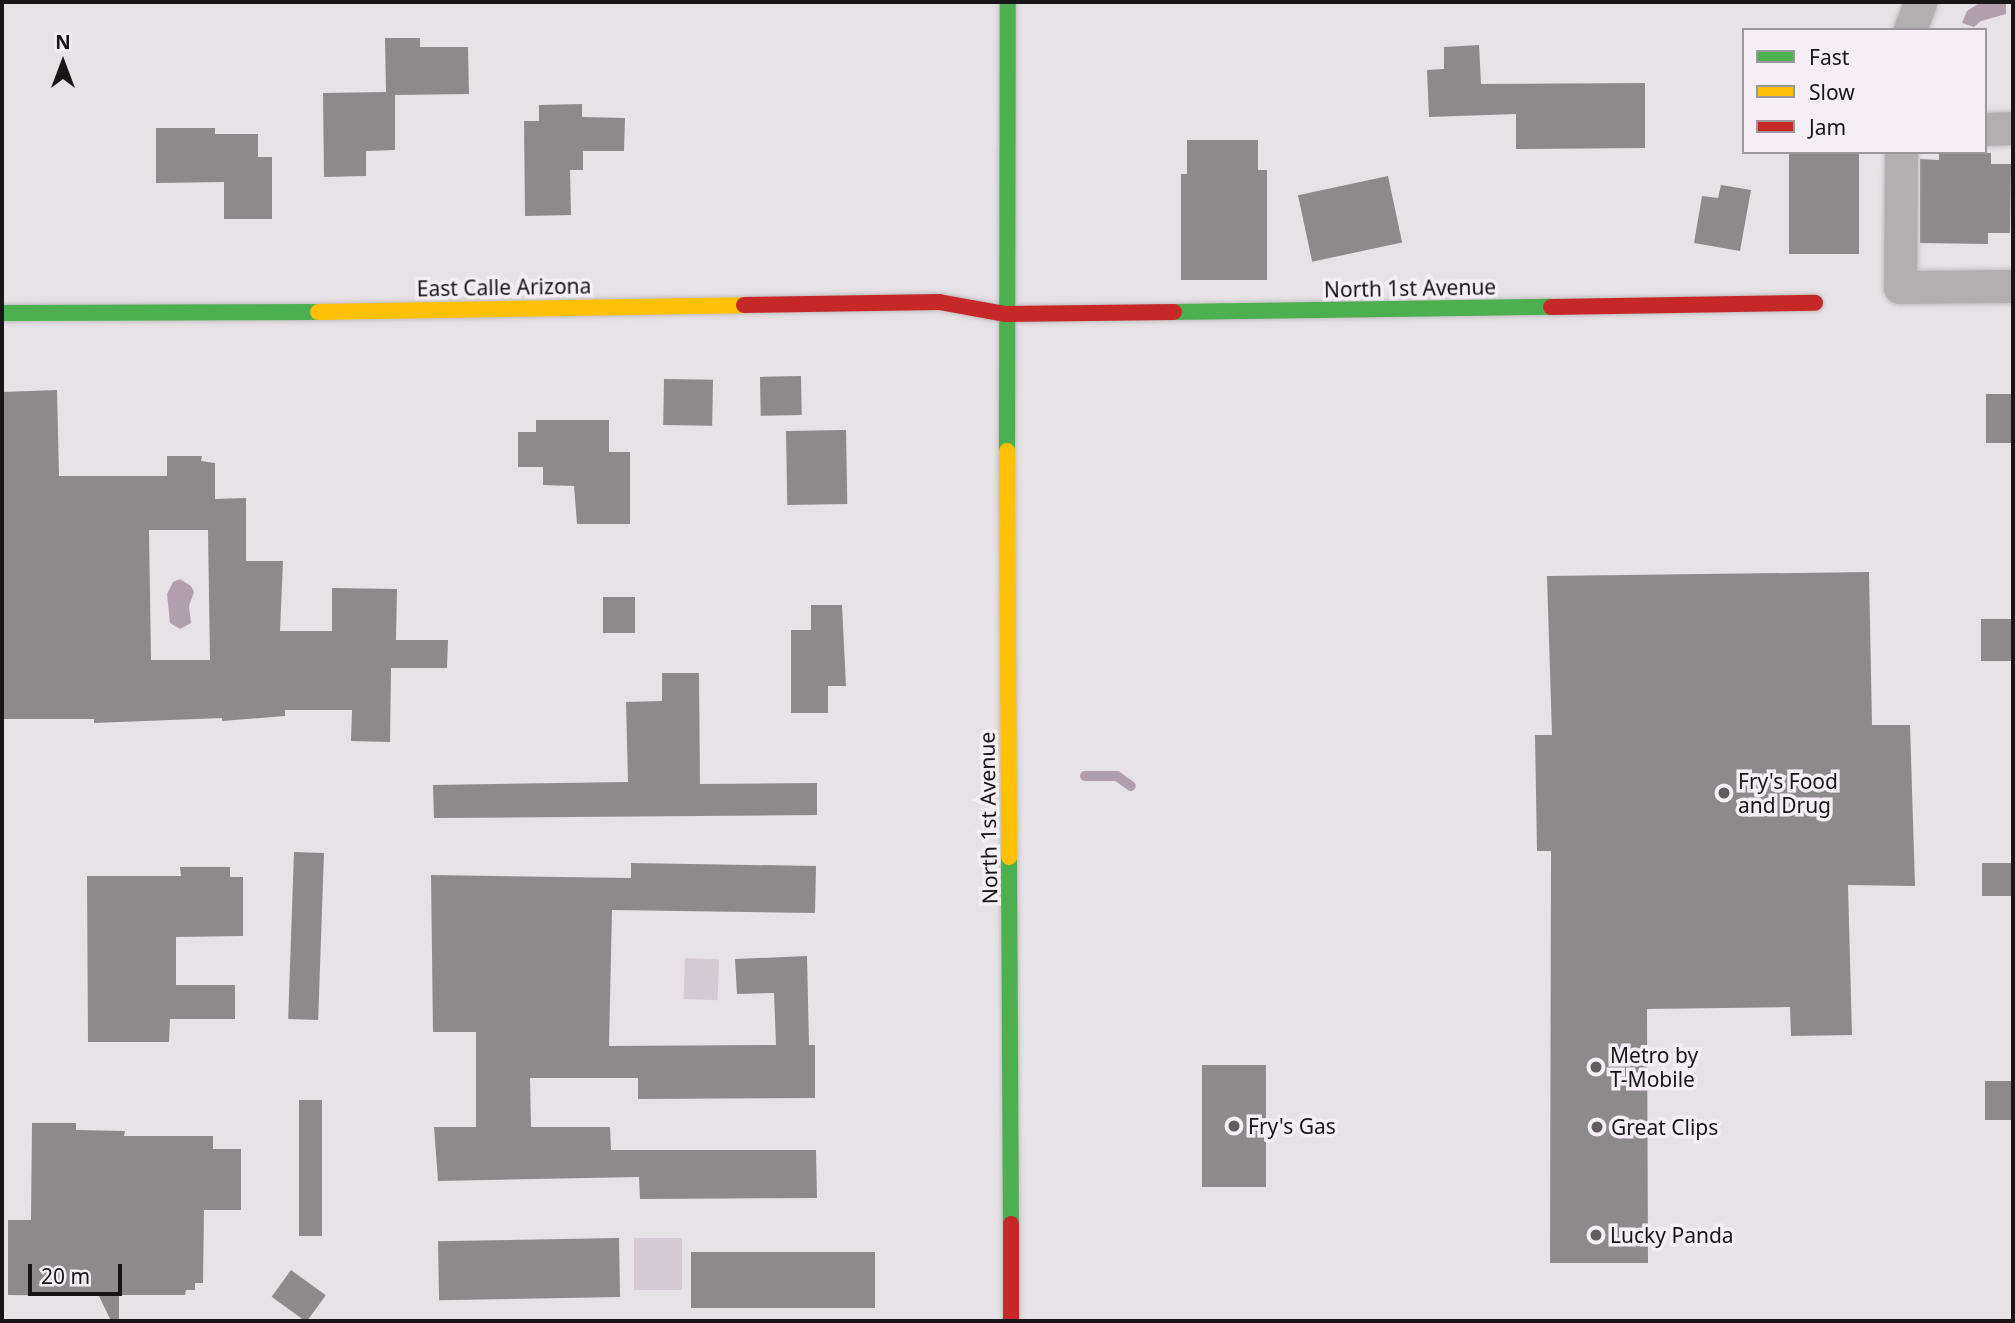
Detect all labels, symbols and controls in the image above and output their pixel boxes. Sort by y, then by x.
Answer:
north arrow [28,28,98,98]
legend [1742,28,1987,154]
text: N [55,29,71,55]
text: Fast [1809,43,1849,71]
text: Slow [1809,78,1855,106]
text: Jam [1809,113,1846,141]
street label: East Calle Arizona [416,273,592,301]
street label: North 1st Avenue [1324,274,1496,302]
street label: North 1st Avenue [974,732,1002,904]
place label: Fry's Food and Drug [1738,768,1838,818]
marker: Fry's Food and Drug [1716,785,1732,801]
place label: Metro by T-Mobile [1610,1042,1698,1092]
marker: Metro by T-Mobile [1588,1059,1604,1075]
place label: Fry's Gas [1248,1113,1336,1139]
place label: Great Clips [1611,1114,1718,1140]
marker: Fry's Gas [1226,1118,1242,1134]
marker: Great Clips [1589,1119,1605,1135]
place label: Lucky Panda [1610,1222,1734,1248]
marker: Lucky Panda [1588,1227,1604,1243]
scale bar [32,1250,126,1294]
text: 20 m [41,1262,90,1290]

